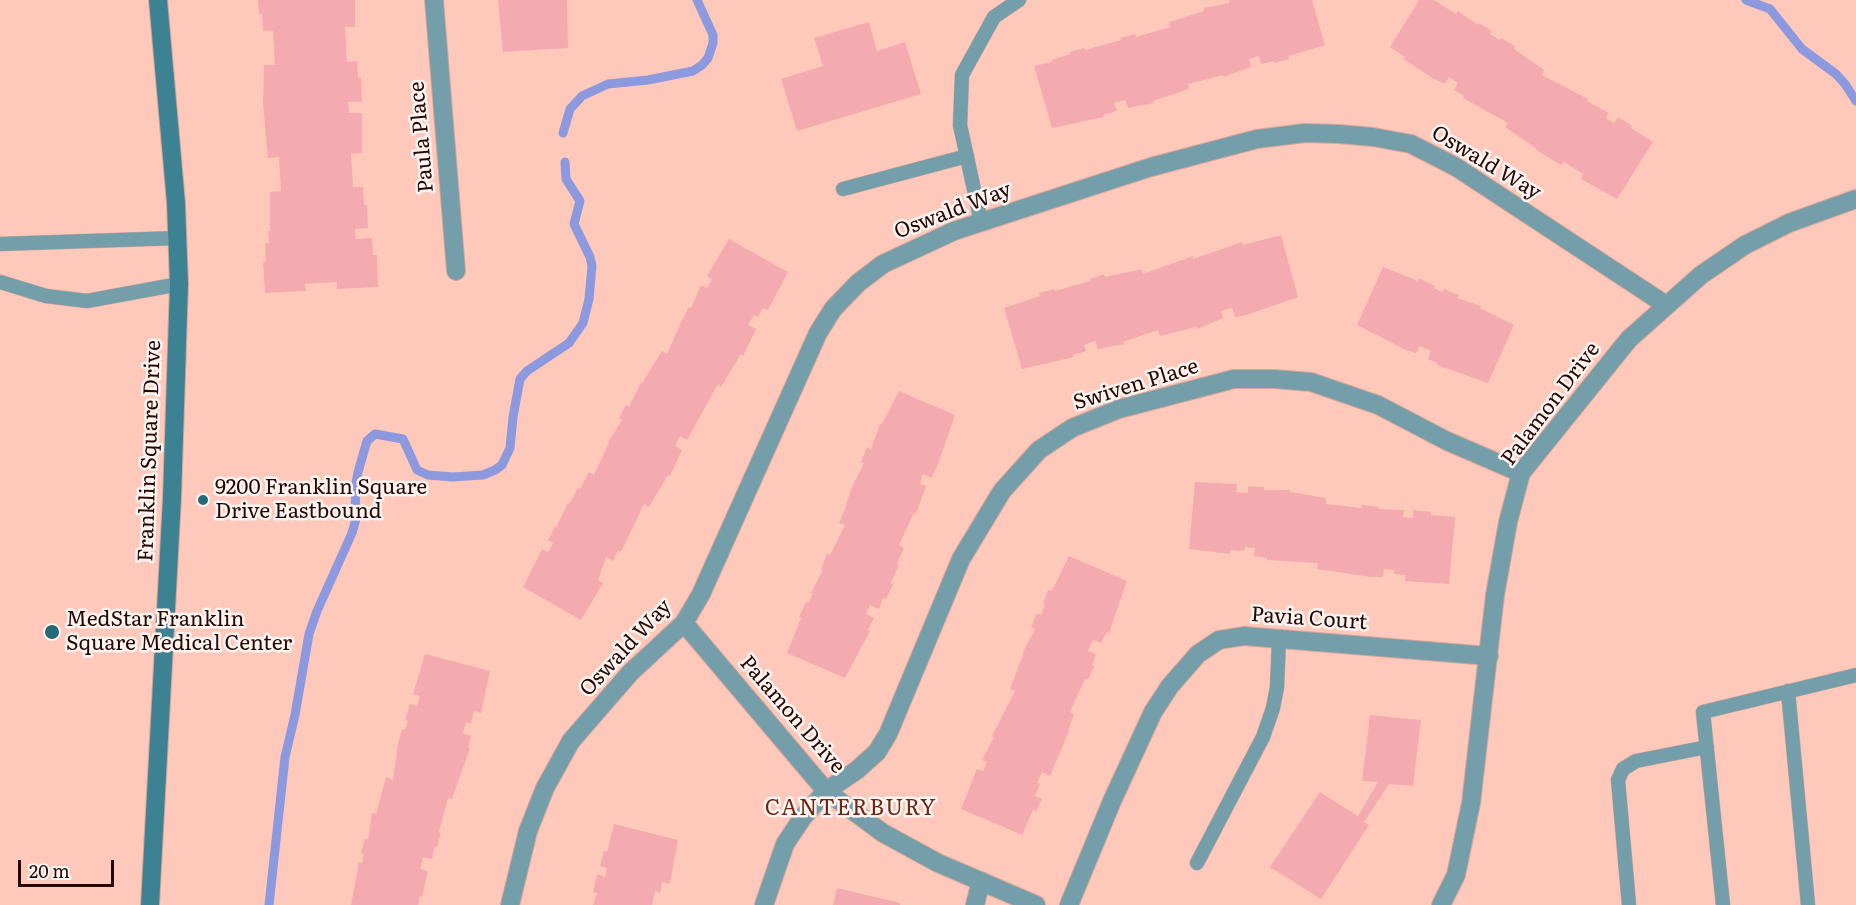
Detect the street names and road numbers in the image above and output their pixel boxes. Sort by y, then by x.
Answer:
street label: Paula Place [405,80,439,194]
street label: Oswald Way [1427,120,1545,206]
street label: Oswald Way [891,177,1015,245]
street label: Palamon Drive [1496,337,1606,471]
street label: Franklin Square Drive [134,340,166,562]
street label: Swiven Place [1070,354,1202,416]
street label: Oswald Way [575,594,677,702]
street label: Pavia Court [1250,602,1368,636]
street label: Palamon Drive [734,651,850,779]

